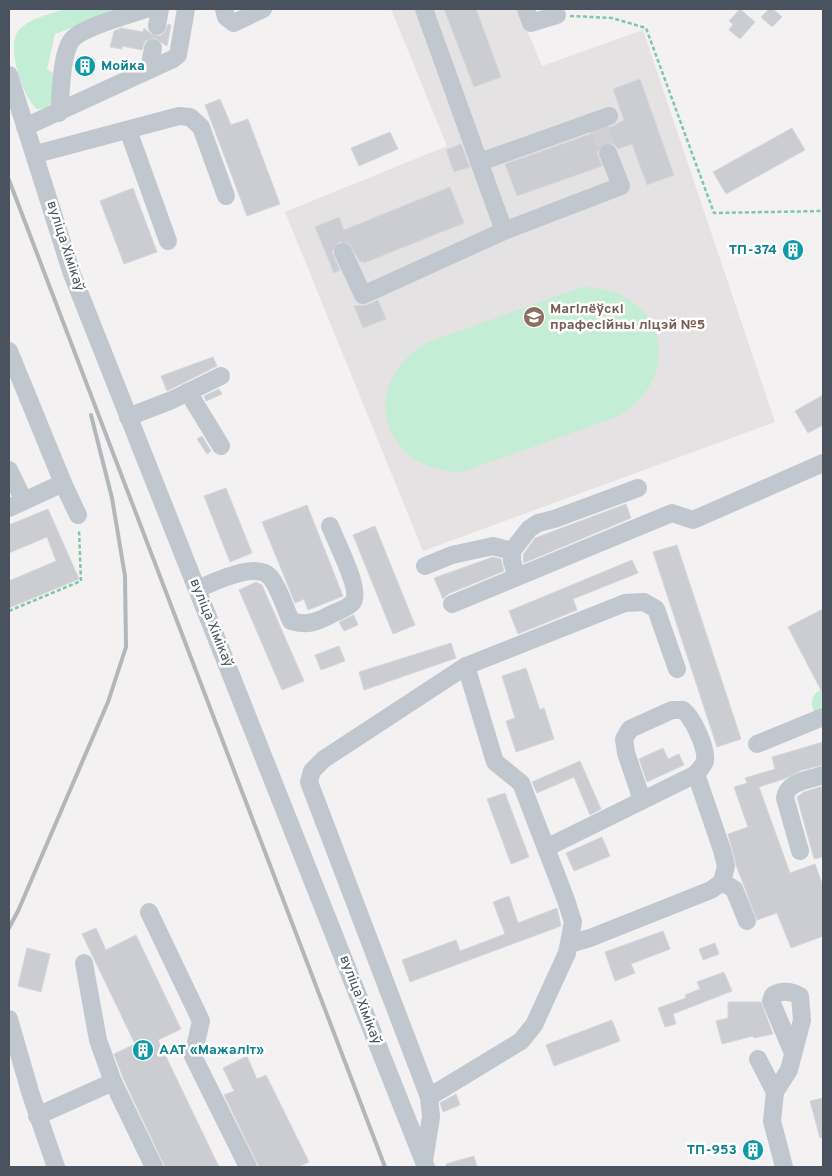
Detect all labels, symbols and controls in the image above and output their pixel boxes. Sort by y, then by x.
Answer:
building icon: Мойка [73,54,97,78]
place label: Мойка [101,58,145,75]
street label: вуліца Хімікаў [42,199,88,293]
building icon: ТП-374 [781,238,805,262]
place label: ТП-374 [729,242,777,259]
place label: Магілёўскі прафесійны ліцэй №5 [550,301,705,334]
school or university icon: Магілёўскі прафесійны ліцэй №5 [522,305,546,329]
street label: вуліца Хімікаў [186,576,236,670]
street label: вуліца Хімікаў [335,953,385,1047]
building icon: ААТ «Мажаліт» [131,1038,155,1062]
place label: ААТ «Мажаліт» [159,1042,264,1059]
building icon: ТП-953 [741,1138,765,1162]
place label: ТП-953 [687,1142,737,1159]

